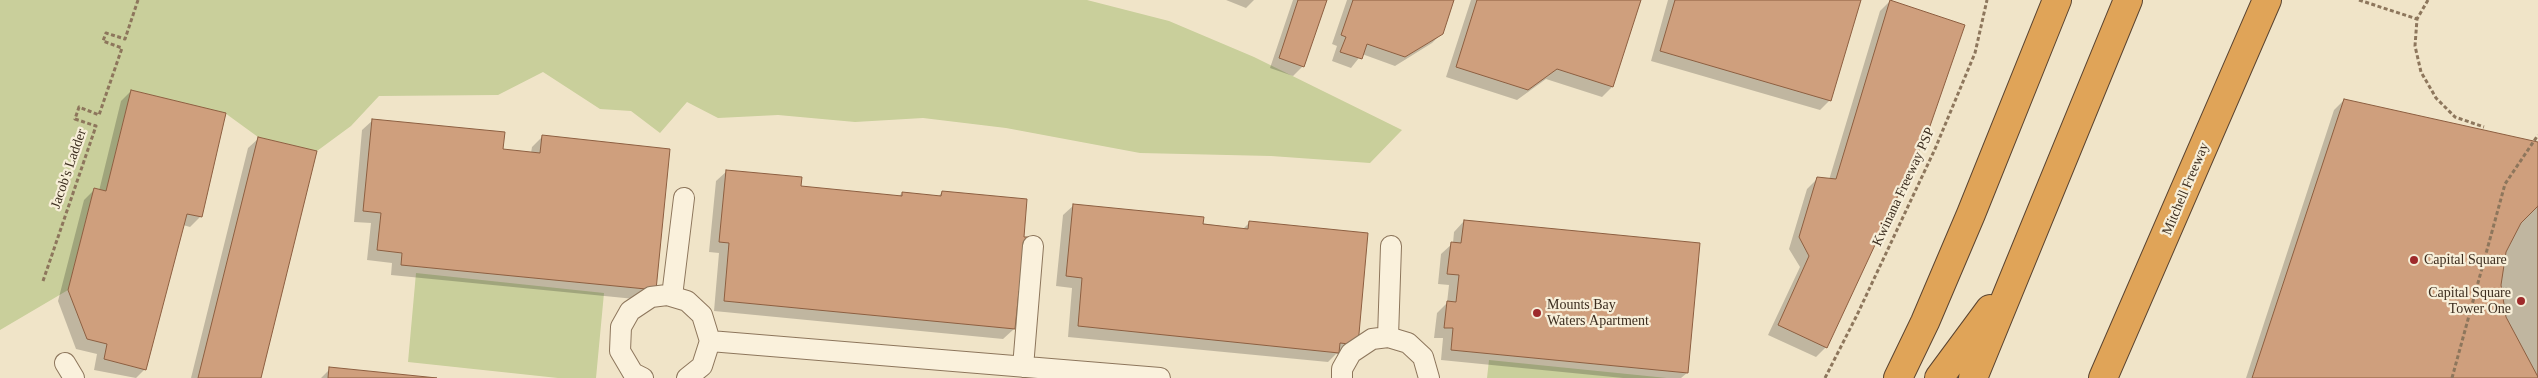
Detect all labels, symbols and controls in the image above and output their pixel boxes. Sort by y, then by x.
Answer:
street label: Kwinana Freeway PSP [1869,125,1939,249]
street label: Jacob's Ladder [48,127,90,211]
street label: Mitchell Freeway [2159,140,2213,238]
place label: Capital Square [2424,252,2507,268]
marker: Capital Square [2408,254,2420,266]
place label: Capital Square Tower One [2428,285,2511,318]
marker: Capital Square Tower One [2515,295,2527,307]
place label: Mounts Bay Waters Apartment [1547,297,1649,330]
marker: Mounts Bay Waters Apartment [1531,307,1543,319]

